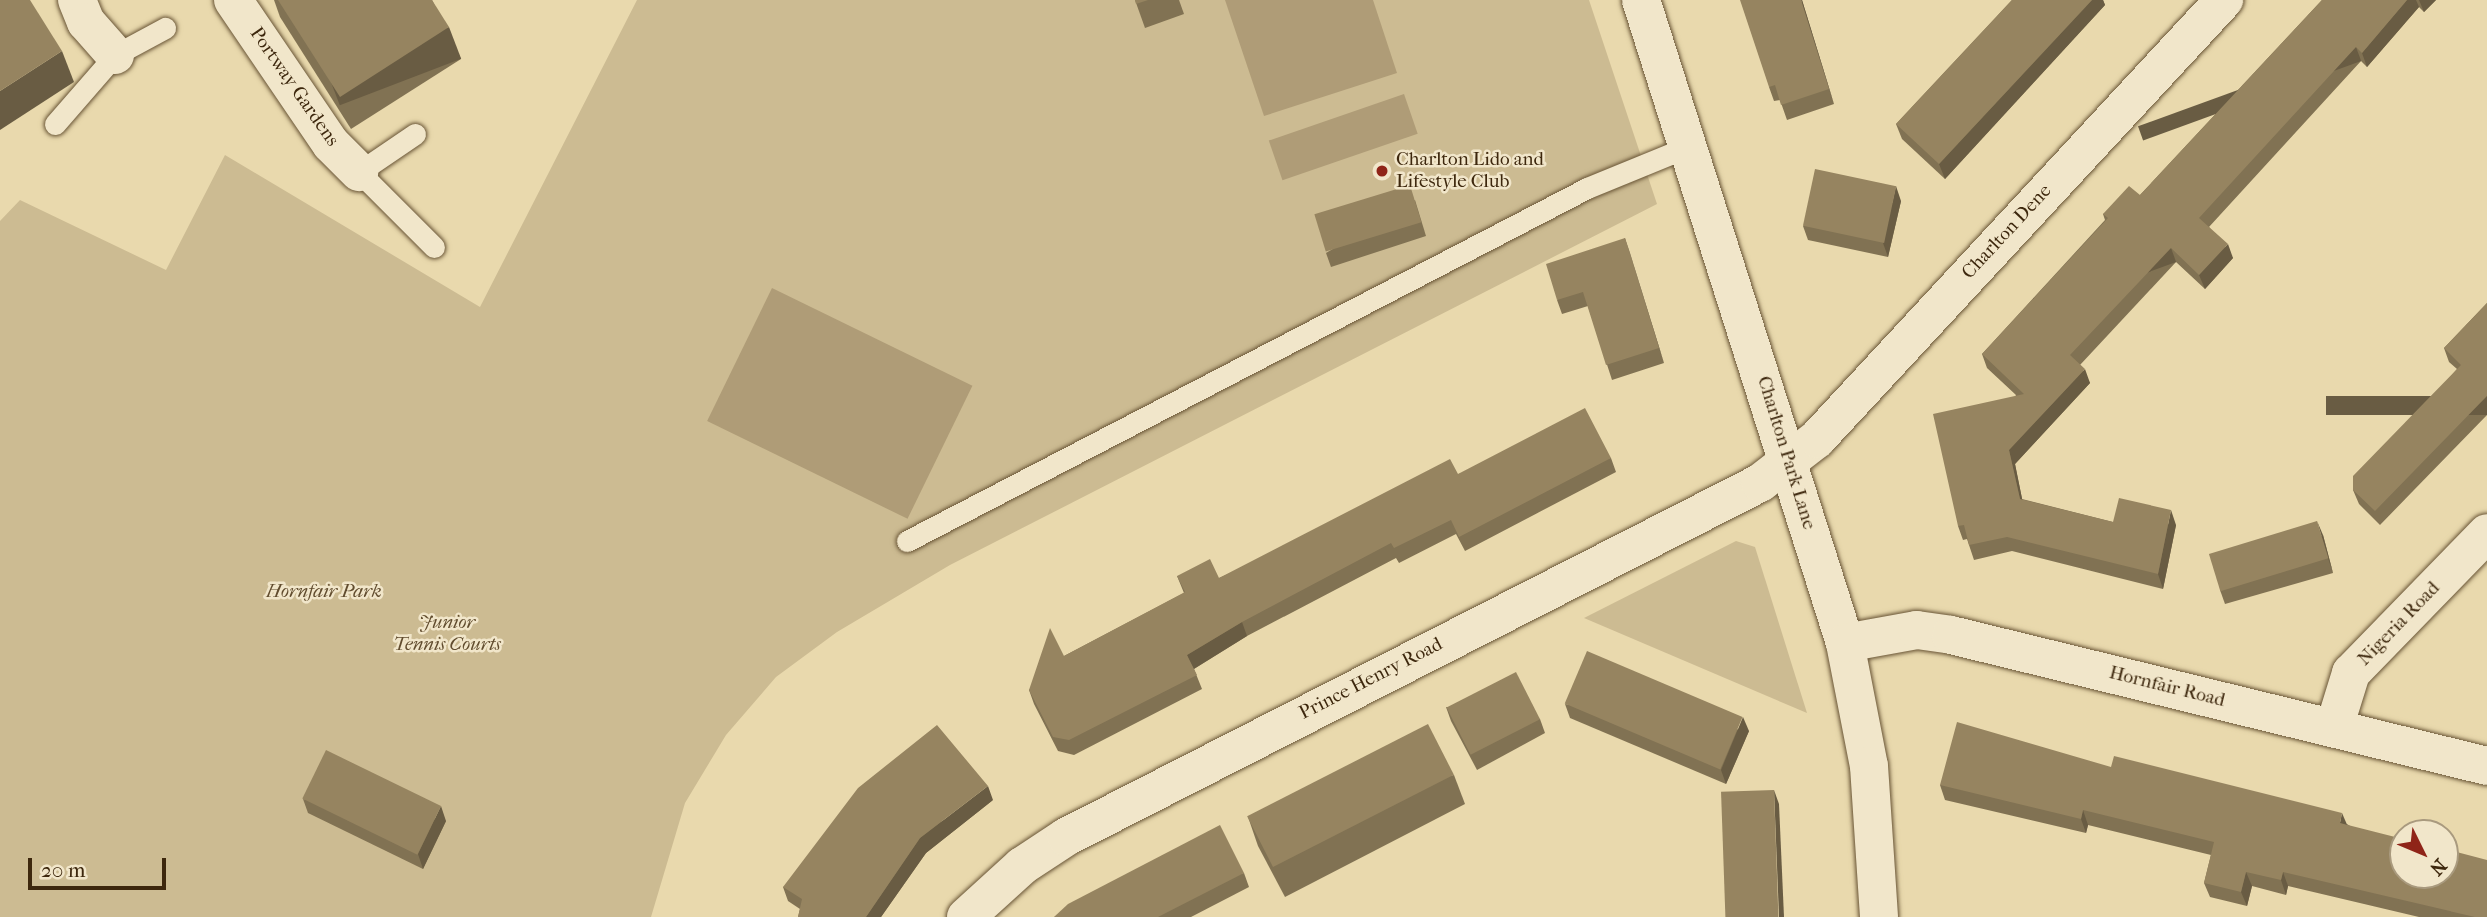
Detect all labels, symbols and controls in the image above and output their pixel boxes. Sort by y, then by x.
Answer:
street label: Portway Gardens [245,23,343,151]
place label: Charlton Lido and Lifestyle Club [1396,149,1544,193]
marker: Charlton Lido and Lifestyle Club [1374,163,1390,179]
street label: Charlton Dene [1957,180,2057,284]
street label: Charlton Park Lane [1752,374,1820,532]
street label: Nigeria Road [2353,577,2445,671]
park label: Hornfair Park [266,581,382,603]
park label: Junior Tennis Courts [393,612,501,656]
street label: Prince Henry Road [1296,633,1446,725]
street label: Hornfair Road [2107,662,2227,712]
north arrow [2389,819,2459,889]
scale bar [32,844,170,888]
text: N [2425,854,2451,880]
text: 20 m [41,858,85,882]

